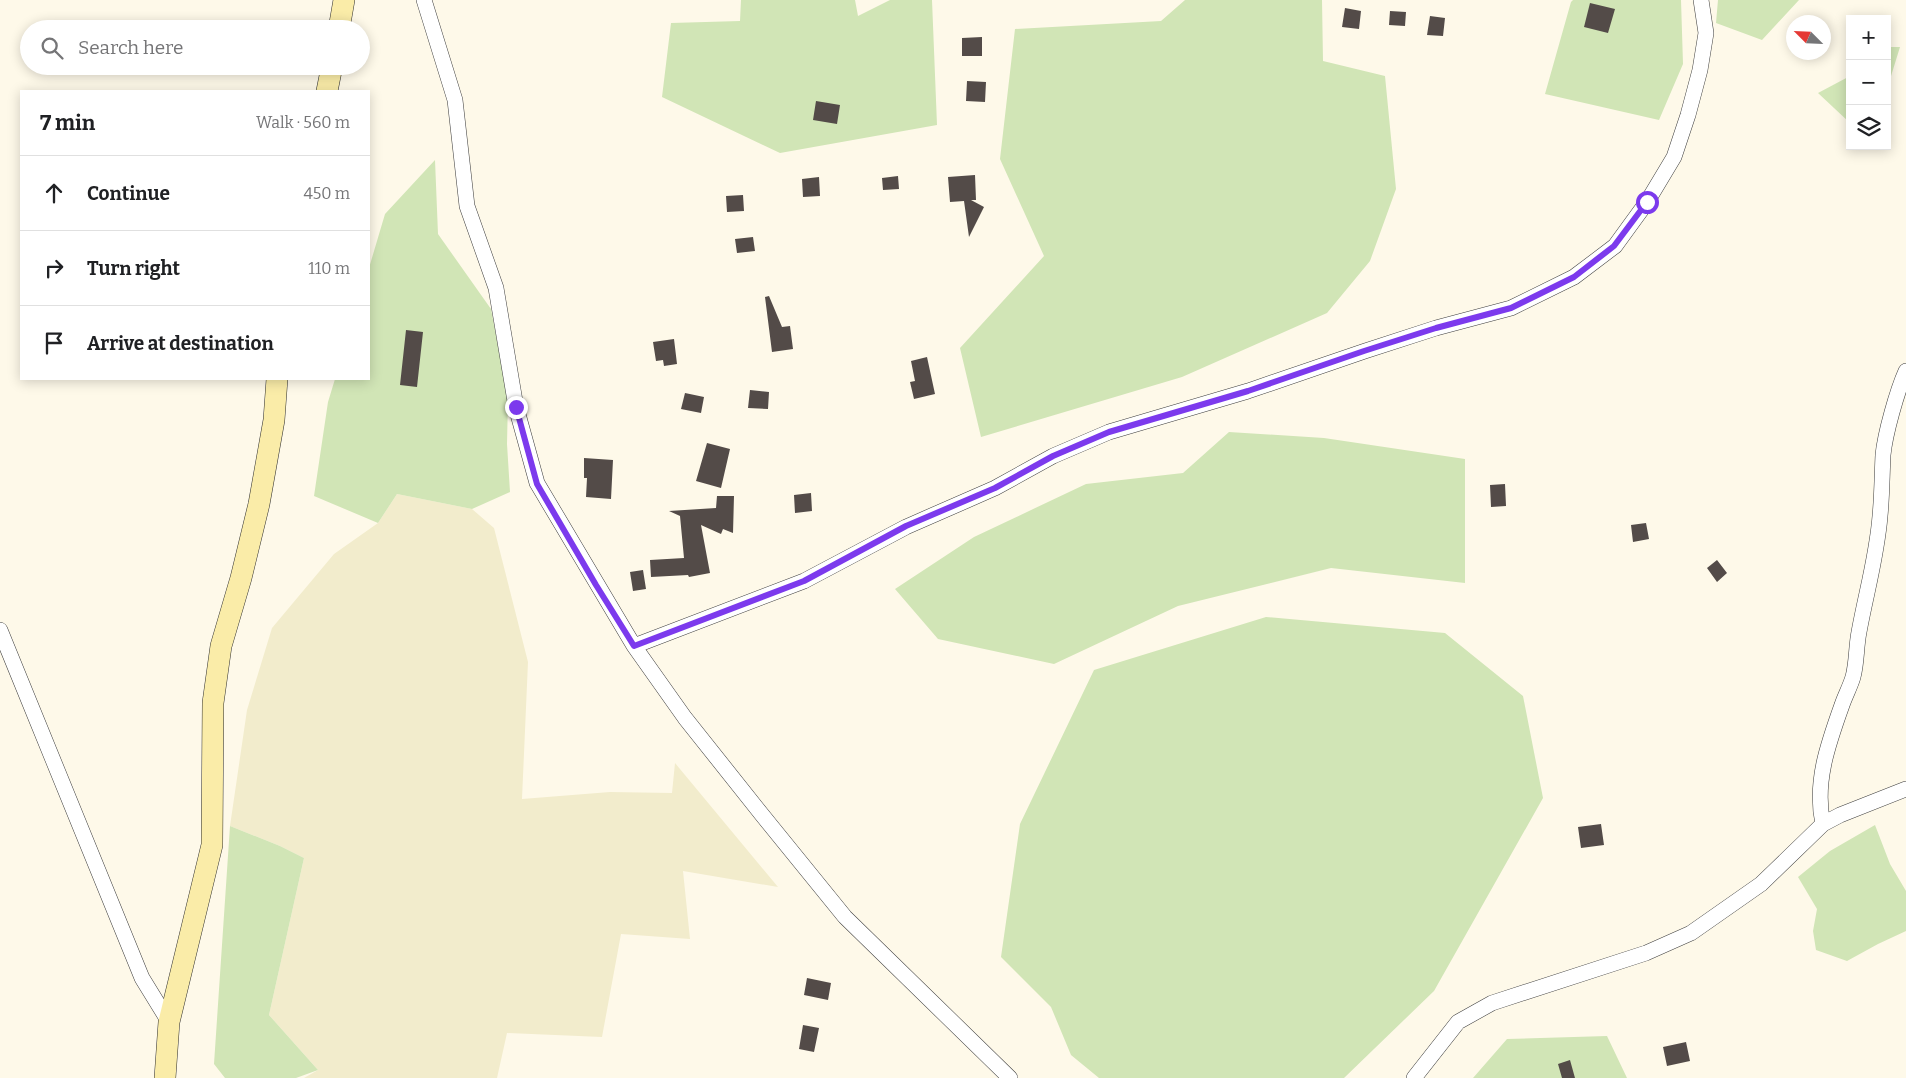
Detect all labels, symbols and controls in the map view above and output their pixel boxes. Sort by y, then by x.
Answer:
north arrow [1786,15,1831,60]
map controls [1846,15,1891,150]
button: + [1846,15,1891,60]
search box [20,20,370,75]
icon: search [38,34,66,62]
text: Search here [78,36,183,59]
button: − [1846,60,1891,105]
button: layers [1846,105,1891,150]
text: 7 min [40,110,95,136]
text: Walk · 560 m [256,113,350,132]
icon: ahead [40,179,68,207]
text: Continue [87,182,170,205]
text: 450 m [303,184,350,203]
route start [1636,191,1659,214]
icon: right [40,254,68,282]
text: Turn right [87,257,180,280]
text: 110 m [308,259,350,278]
icon: arrive [40,329,68,357]
text: Arrive at destination [87,332,274,355]
route end [505,396,528,419]

